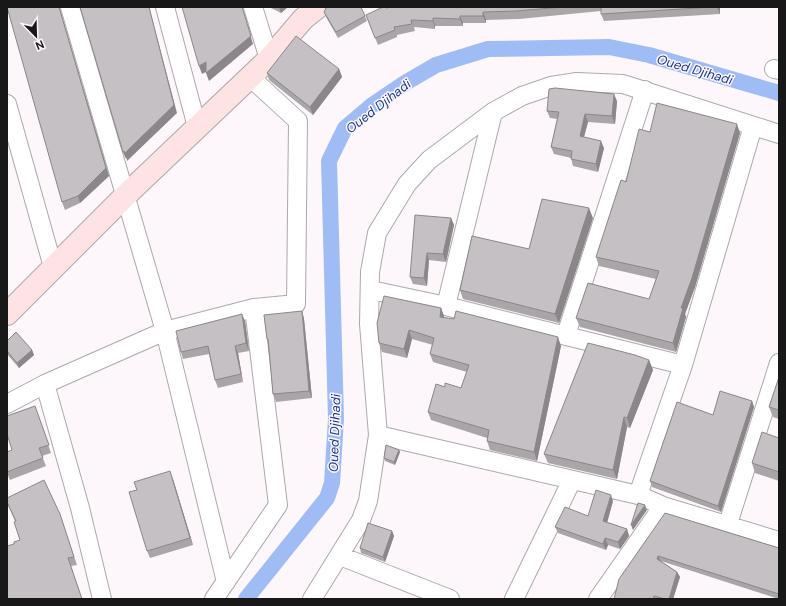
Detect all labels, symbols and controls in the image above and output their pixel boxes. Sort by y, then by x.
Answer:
north arrow [16,16,56,56]
text: N [33,37,46,53]
water label: Oued Djihadi [655,51,736,89]
water label: Oued Djihadi [342,75,415,137]
water label: Oued Djihadi [325,393,344,472]

